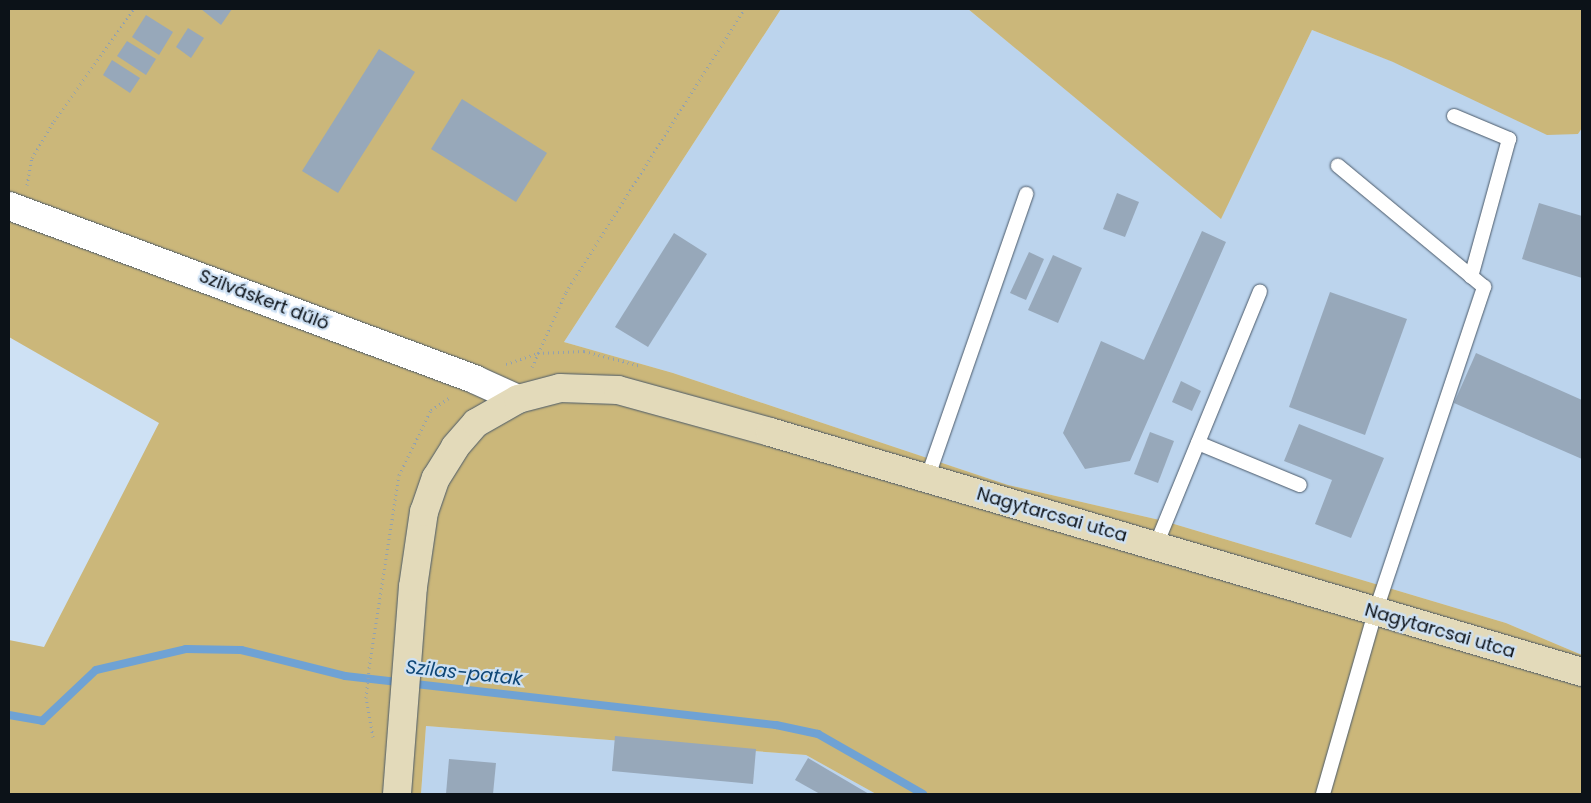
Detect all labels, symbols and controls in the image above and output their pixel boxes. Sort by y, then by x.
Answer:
street label: Szilváskert dűlő [196,265,332,335]
street label: Nagytarcsai utca [974,483,1130,547]
street label: Nagytarcsai utca [1362,599,1518,663]
water label: Szilas-patak [404,656,524,690]

